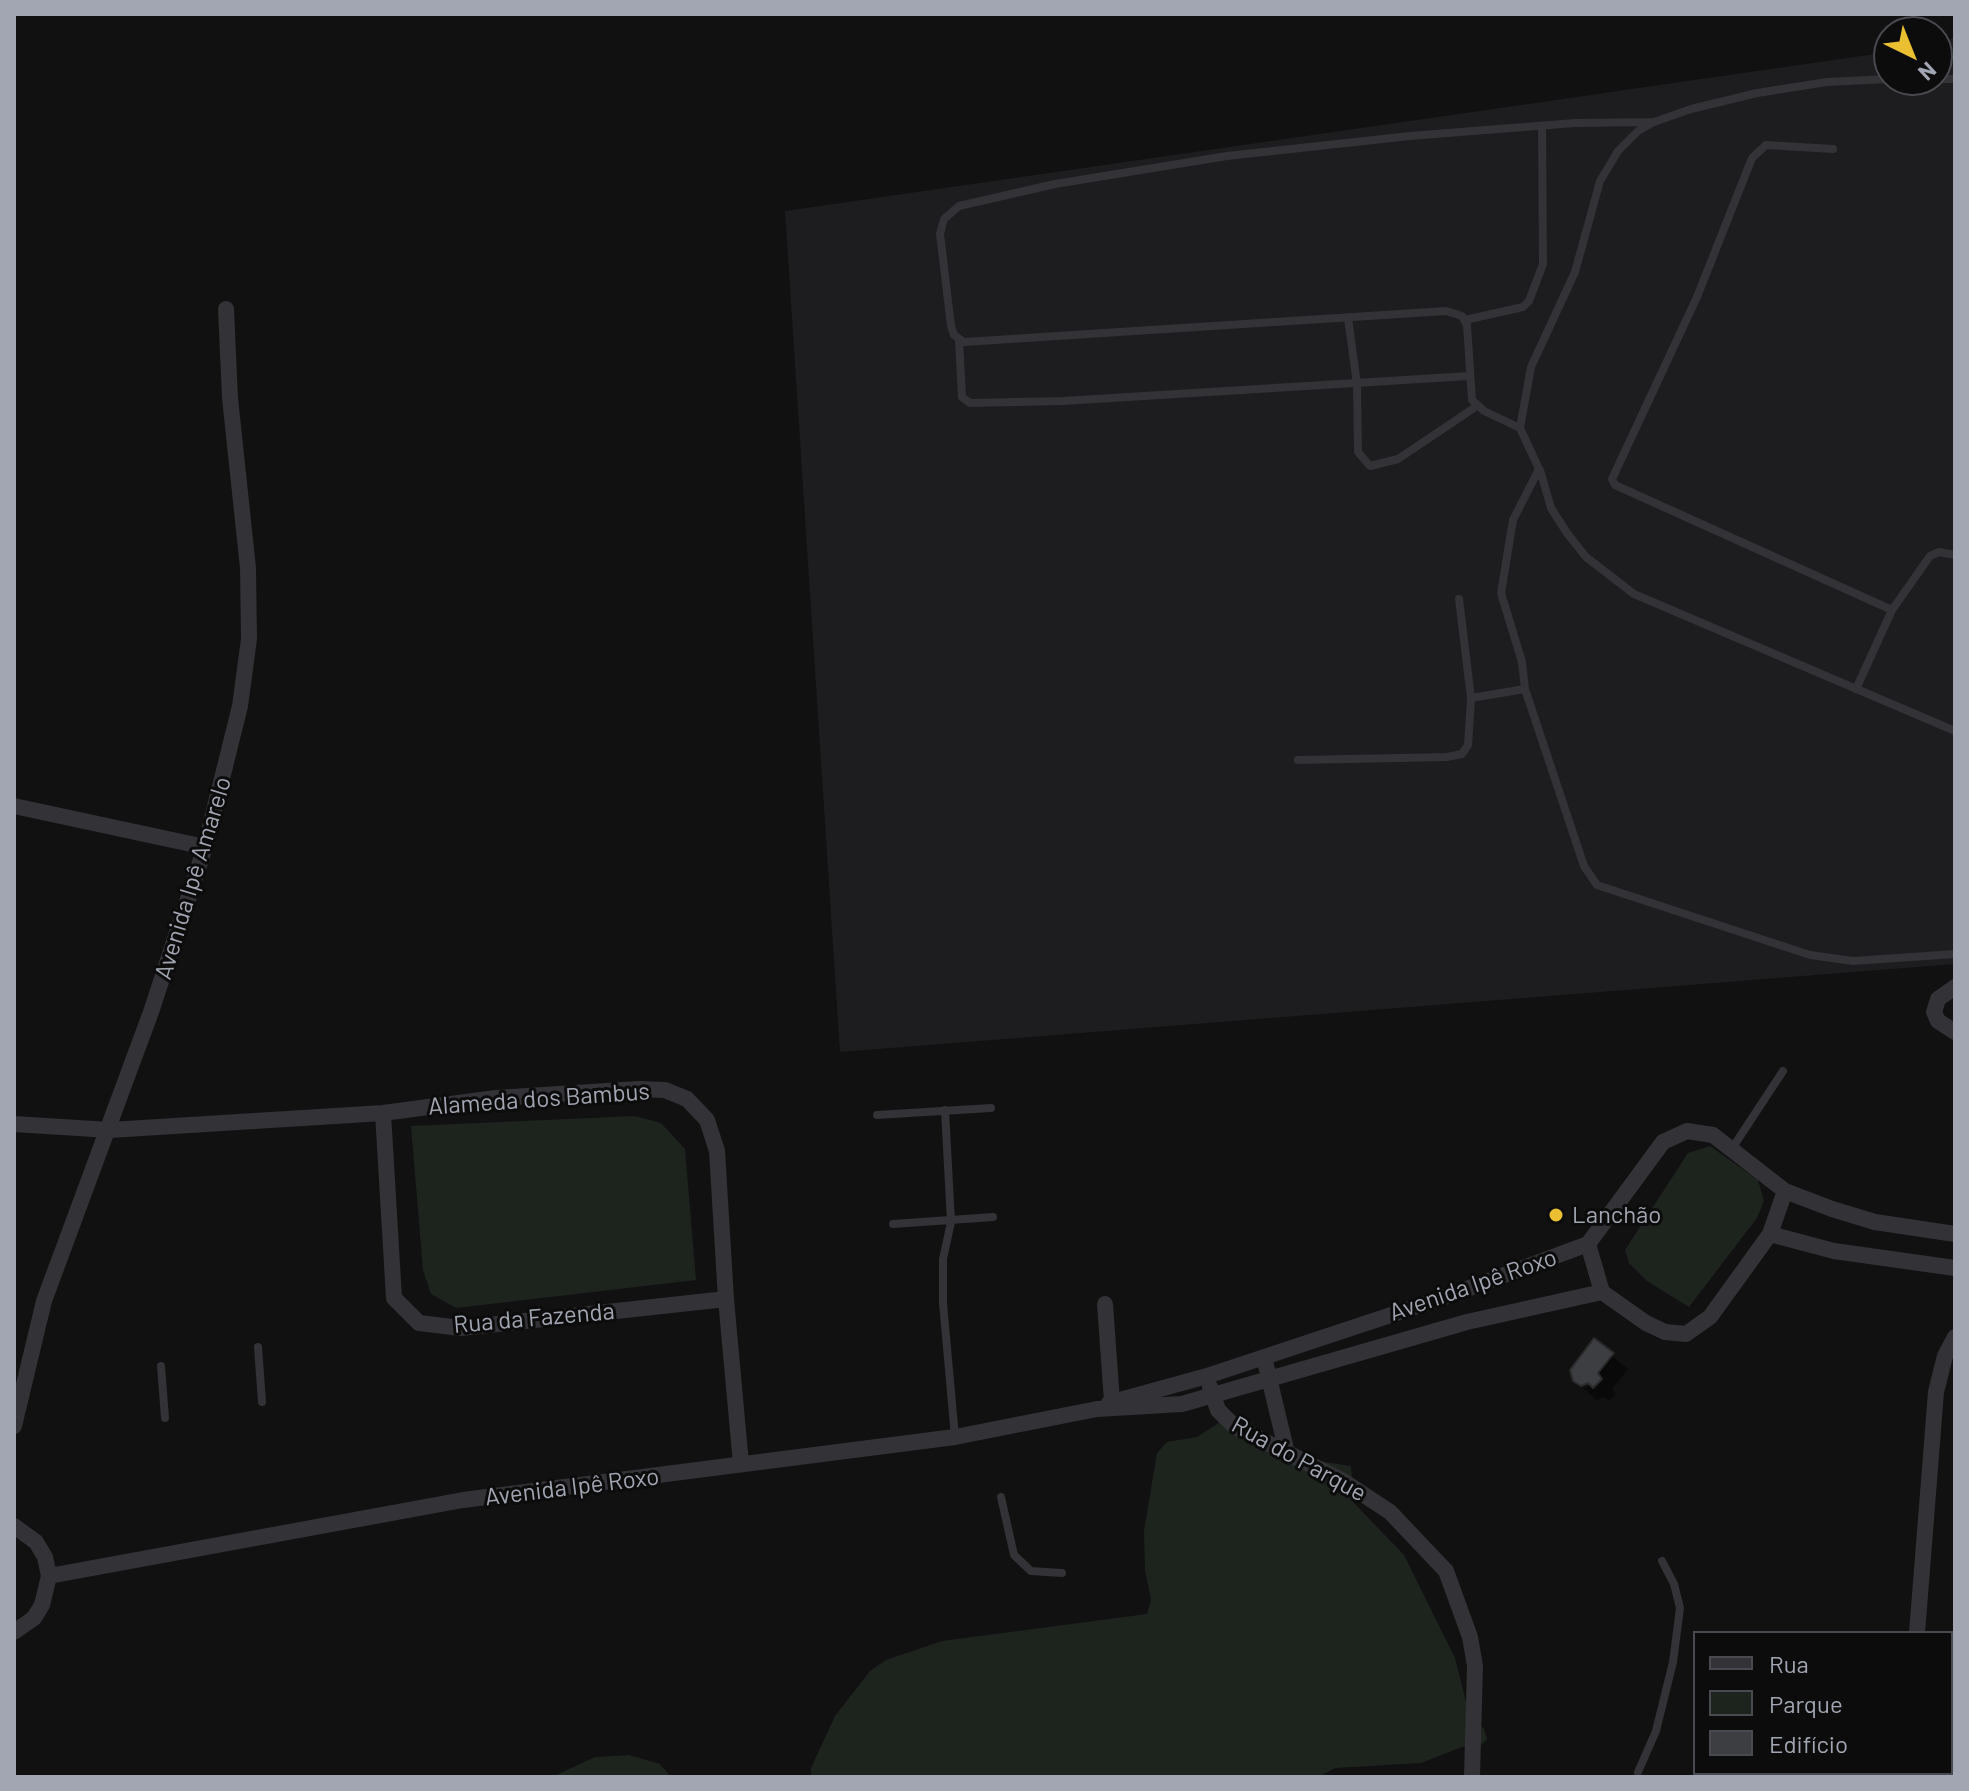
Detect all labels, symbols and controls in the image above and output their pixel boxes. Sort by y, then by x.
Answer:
north arrow [1873,16,1953,96]
text: N [1914,58,1942,87]
street label: Avenida Ipê Amarelo [148,773,238,983]
street label: Alameda dos Bambus [427,1077,651,1121]
place label: Lanchão [1572,1201,1661,1229]
marker: Lanchão [1547,1206,1565,1224]
street label: Avenida Ipê Roxo [1385,1243,1561,1327]
street label: Rua da Fazenda [452,1297,616,1339]
street label: Rua do Parque [1227,1410,1371,1508]
street label: Avenida Ipê Roxo [483,1462,661,1512]
legend [1693,1631,1953,1775]
text: Rua [1769,1649,1809,1678]
text: Parque [1769,1689,1843,1718]
text: Edifício [1769,1729,1848,1758]

